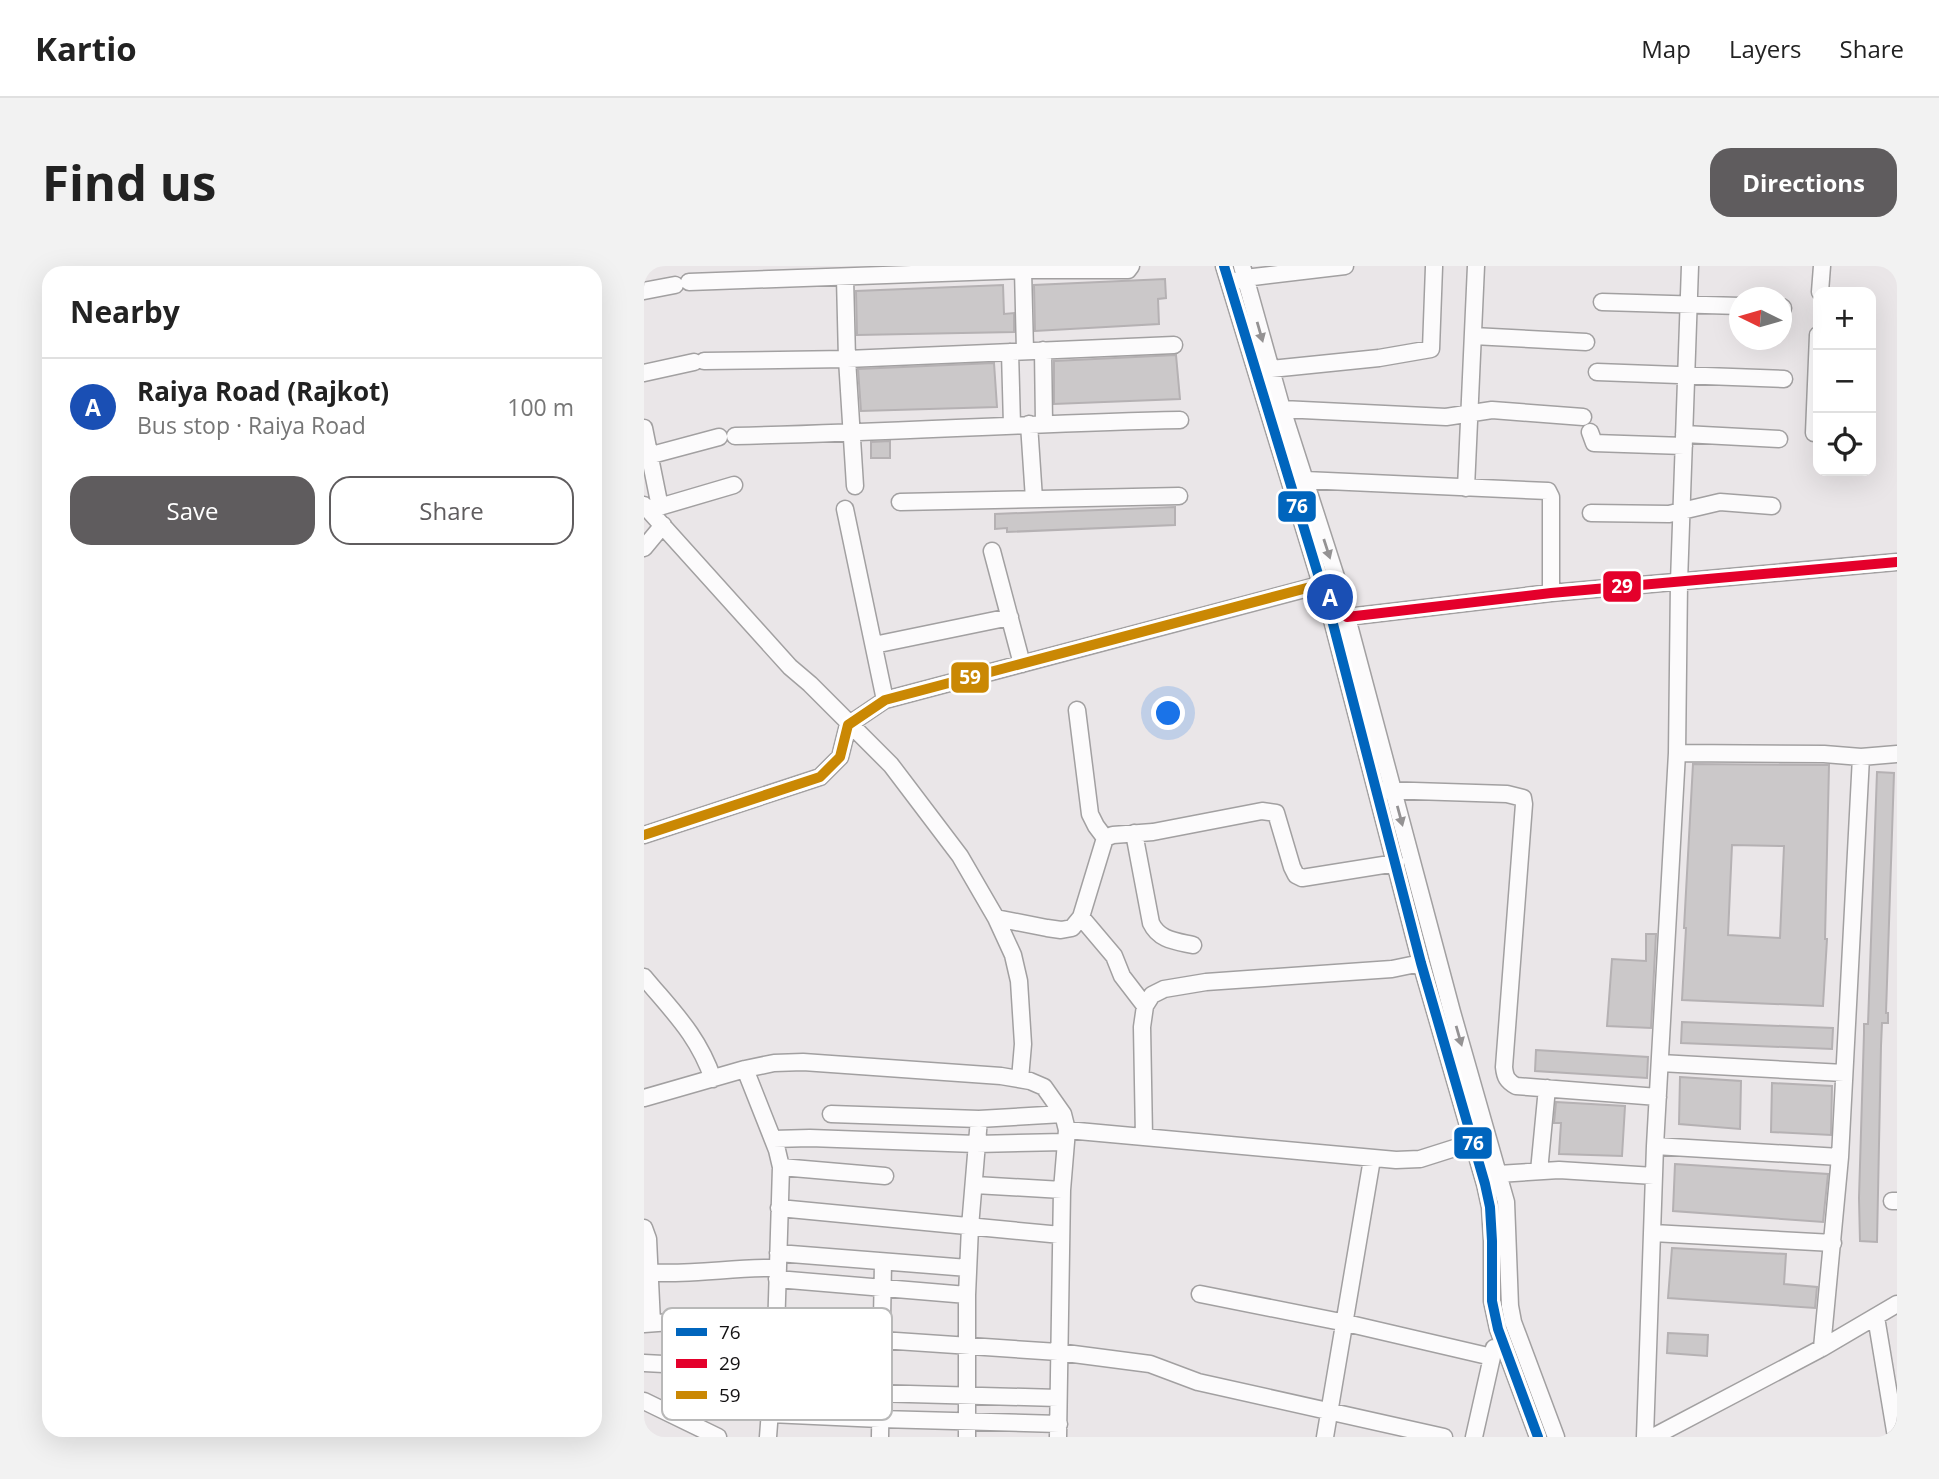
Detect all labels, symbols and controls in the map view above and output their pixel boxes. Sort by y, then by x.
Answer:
text: Kartio [35,26,137,71]
text: Map [1641,32,1691,65]
text: Layers [1729,32,1802,65]
text: Share [1840,32,1904,65]
button: Directions [1710,148,1897,217]
text: Find us [42,149,216,215]
north arrow [1729,287,1792,350]
map controls [1813,287,1876,476]
button: + [1813,287,1876,350]
text: Nearby [70,291,180,332]
one-way arrow [1256,321,1266,342]
button: − [1813,350,1876,413]
text: Raiya Road (Rajkot) [137,373,389,409]
text: A [85,391,101,423]
text: 100 m [507,391,574,423]
text: Bus stop · Raiya Road [137,409,366,441]
button: locate [1813,413,1876,476]
button: Save [70,476,315,545]
button: Share [329,476,574,545]
line badge: 76 [1277,490,1317,523]
text: 76 [1286,493,1308,519]
one-way arrow [1322,539,1333,560]
line badge: 29 [1602,570,1642,603]
pin: A [1307,571,1353,623]
text: 29 [1611,573,1633,599]
line badge: 59 [950,661,990,694]
text: 59 [959,664,981,690]
your location [1151,696,1185,730]
one-way arrow [1395,805,1406,827]
one-way arrow [1454,1025,1464,1046]
line badge: 76 [1453,1126,1493,1160]
text: 76 [1462,1130,1484,1156]
legend [662,1308,892,1420]
text: 76 [719,1319,741,1345]
text: 29 [719,1350,741,1376]
text: 59 [719,1382,741,1408]

